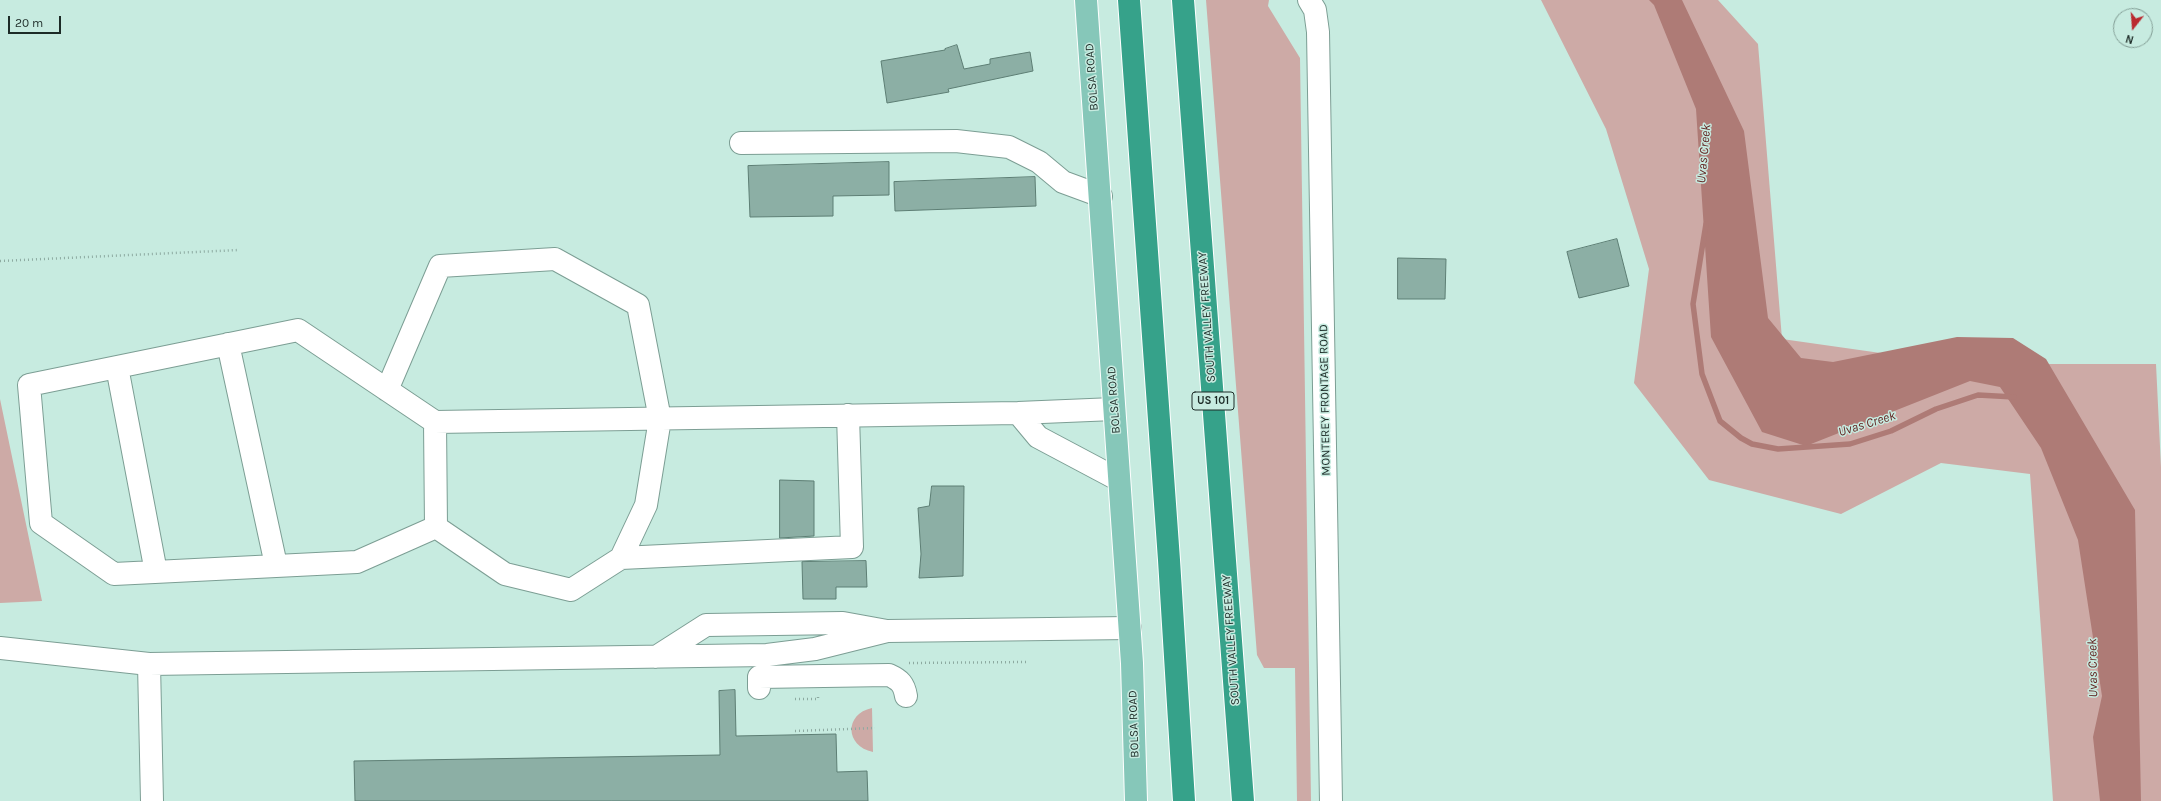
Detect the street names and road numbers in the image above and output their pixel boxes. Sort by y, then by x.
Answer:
street label: BOLSA ROAD [1082,43,1102,111]
street label: SOUTH VALLEY FREEWAY [1195,251,1219,383]
street label: MONTEREY FRONTAGE ROAD [1316,324,1334,476]
street label: BOLSA ROAD [1104,366,1124,434]
road number: US 101 [1192,392,1234,410]
street label: SOUTH VALLEY FREEWAY [1219,574,1243,706]
street label: BOLSA ROAD [1126,690,1142,758]

